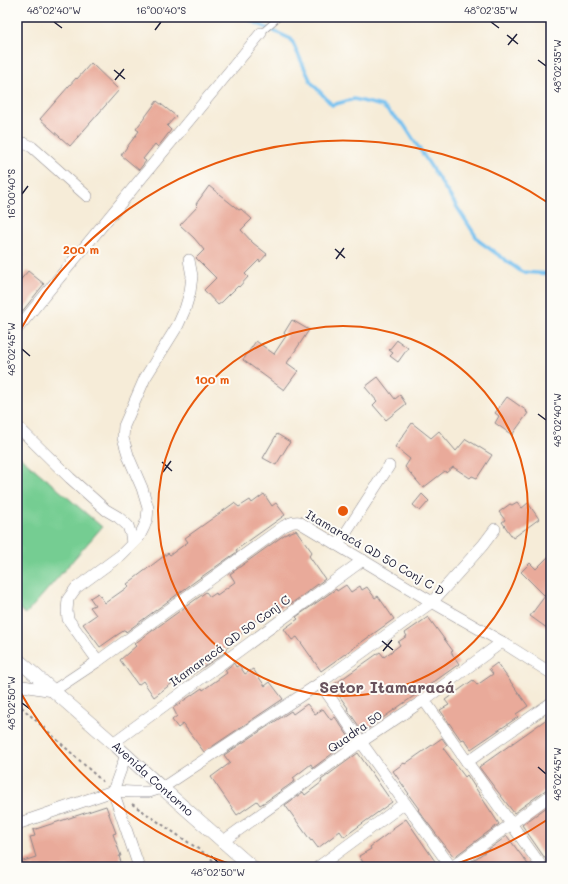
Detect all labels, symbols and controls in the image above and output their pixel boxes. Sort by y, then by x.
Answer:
text: 48°02'40"W [27,3,81,17]
text: 16°00'40"S [136,3,186,17]
text: 48°02'35"W [464,3,518,17]
text: 48°02'35"W [550,39,564,93]
text: 16°00'40"S [4,169,18,219]
text: 200 m [63,241,99,257]
text: 48°02'45"W [4,322,18,376]
text: 100 m [195,371,229,387]
text: 48°02'40"W [550,393,564,447]
centre of rings [336,504,350,518]
street label: Itamaracá QD 50 Conj C D [303,506,448,598]
street label: Itamaracá QD 50 Conj C [166,591,293,689]
text: 48°02'50"W [4,676,18,730]
district label: Setor Itamaracá [319,676,455,697]
street label: Quadra 50 [324,706,385,756]
street label: Avenida Contorno [109,737,197,819]
text: 48°02'45"W [550,747,564,801]
text: 48°02'50"W [191,865,245,879]

